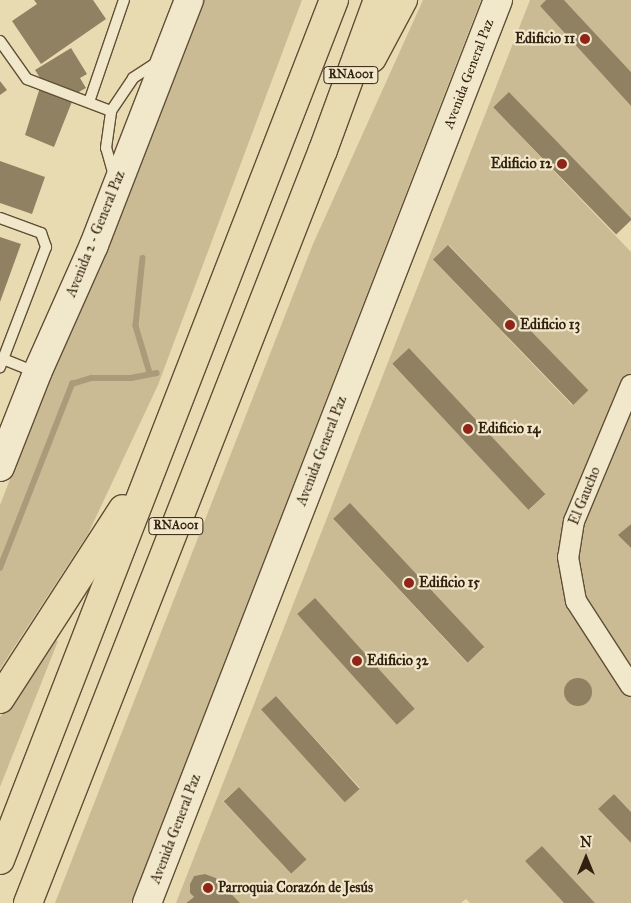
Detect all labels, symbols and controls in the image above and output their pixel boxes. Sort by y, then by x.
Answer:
street label: Avenida General Paz [440,17,498,131]
place label: Edificio 11 [515,31,575,47]
marker: Edificio 11 [579,33,591,45]
road number: RNA001 [322,66,380,84]
place label: Edificio 12 [491,156,552,172]
marker: Edificio 12 [556,158,568,170]
street label: Avenida 2 - General Paz [63,168,129,300]
place label: Edificio 13 [520,317,580,333]
marker: Edificio 13 [504,319,516,331]
street label: Avenida General Paz [293,394,351,508]
place label: Edificio 14 [478,421,540,437]
marker: Edificio 14 [462,423,474,435]
street label: El Gaucho [566,464,604,528]
road number: RNA001 [147,516,205,536]
place label: Edificio 15 [419,575,480,591]
marker: Edificio 15 [403,577,415,589]
place label: Edificio 32 [367,653,428,669]
marker: Edificio 32 [351,655,363,667]
street label: Avenida General Paz [147,772,205,886]
north arrow [561,833,611,883]
text: N [580,834,592,851]
place label: Parroquia Corazón de Jesús [218,880,373,896]
marker: Parroquia Corazón de Jesús [202,882,214,894]

